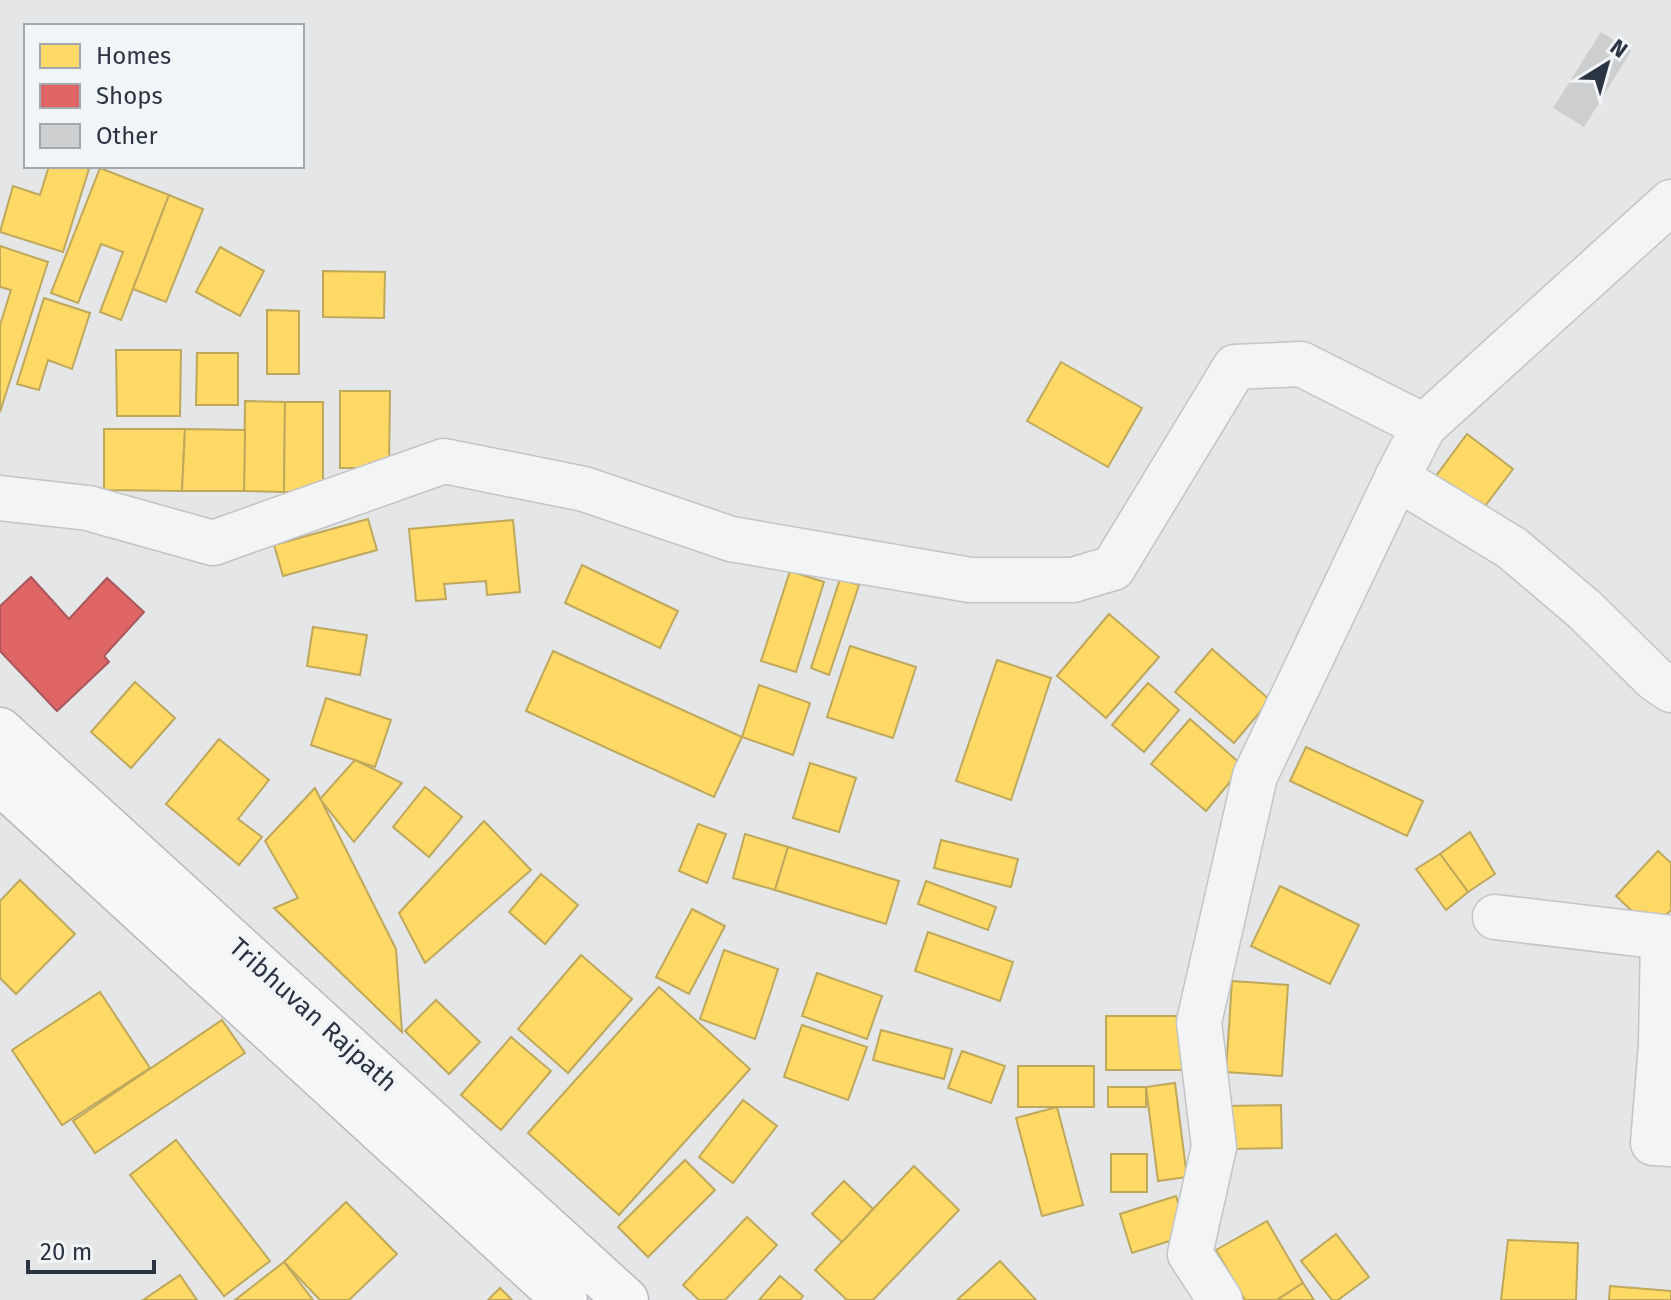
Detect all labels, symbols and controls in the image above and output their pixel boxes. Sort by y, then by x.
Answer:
legend [24,24,304,168]
north arrow [1567,24,1647,104]
text: N [1605,33,1633,64]
text: Homes [96,42,171,70]
text: Shops [96,82,163,110]
text: Other [96,122,158,150]
street label: Tribhuvan Rajpath [223,932,403,1098]
scale bar [28,1224,154,1274]
text: 20 m [40,1238,92,1266]

